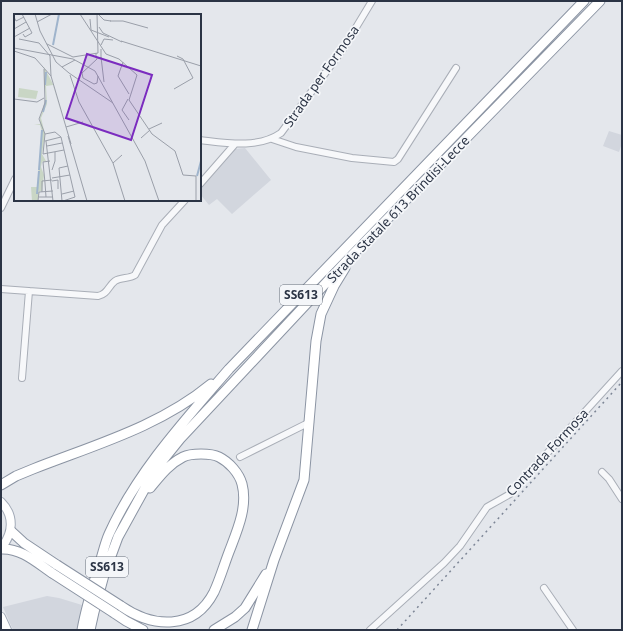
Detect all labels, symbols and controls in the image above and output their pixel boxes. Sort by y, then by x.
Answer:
inset map [14,14,201,201]
street label: Strada per Formosa [279,21,363,131]
street label: Strada Statale 613 Brindisi-Lecce [323,132,473,286]
road number: SS613 [280,285,322,305]
street label: Contrada Formosa [502,404,592,500]
road number: SS613 [86,557,128,577]

